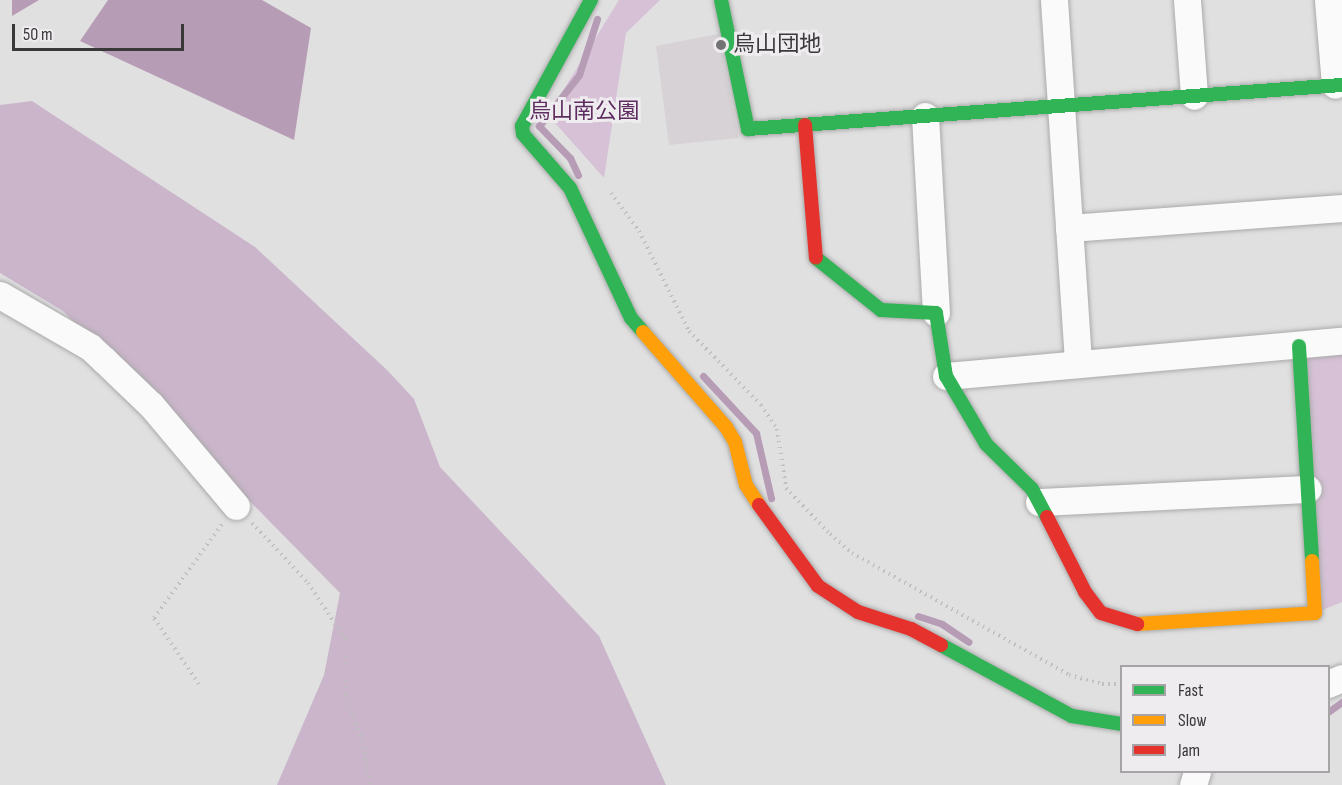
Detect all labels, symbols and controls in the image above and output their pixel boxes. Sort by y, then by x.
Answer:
scale bar [15,12,188,50]
text: 50 m [23,24,53,45]
place label: 烏山団地 [733,32,821,58]
marker: 烏山団地 [714,38,728,52]
park label: 烏山南公園 [529,99,639,125]
legend [1120,665,1330,773]
text: Fast [1178,680,1203,701]
text: Slow [1178,710,1207,731]
text: Jam [1178,740,1200,761]

